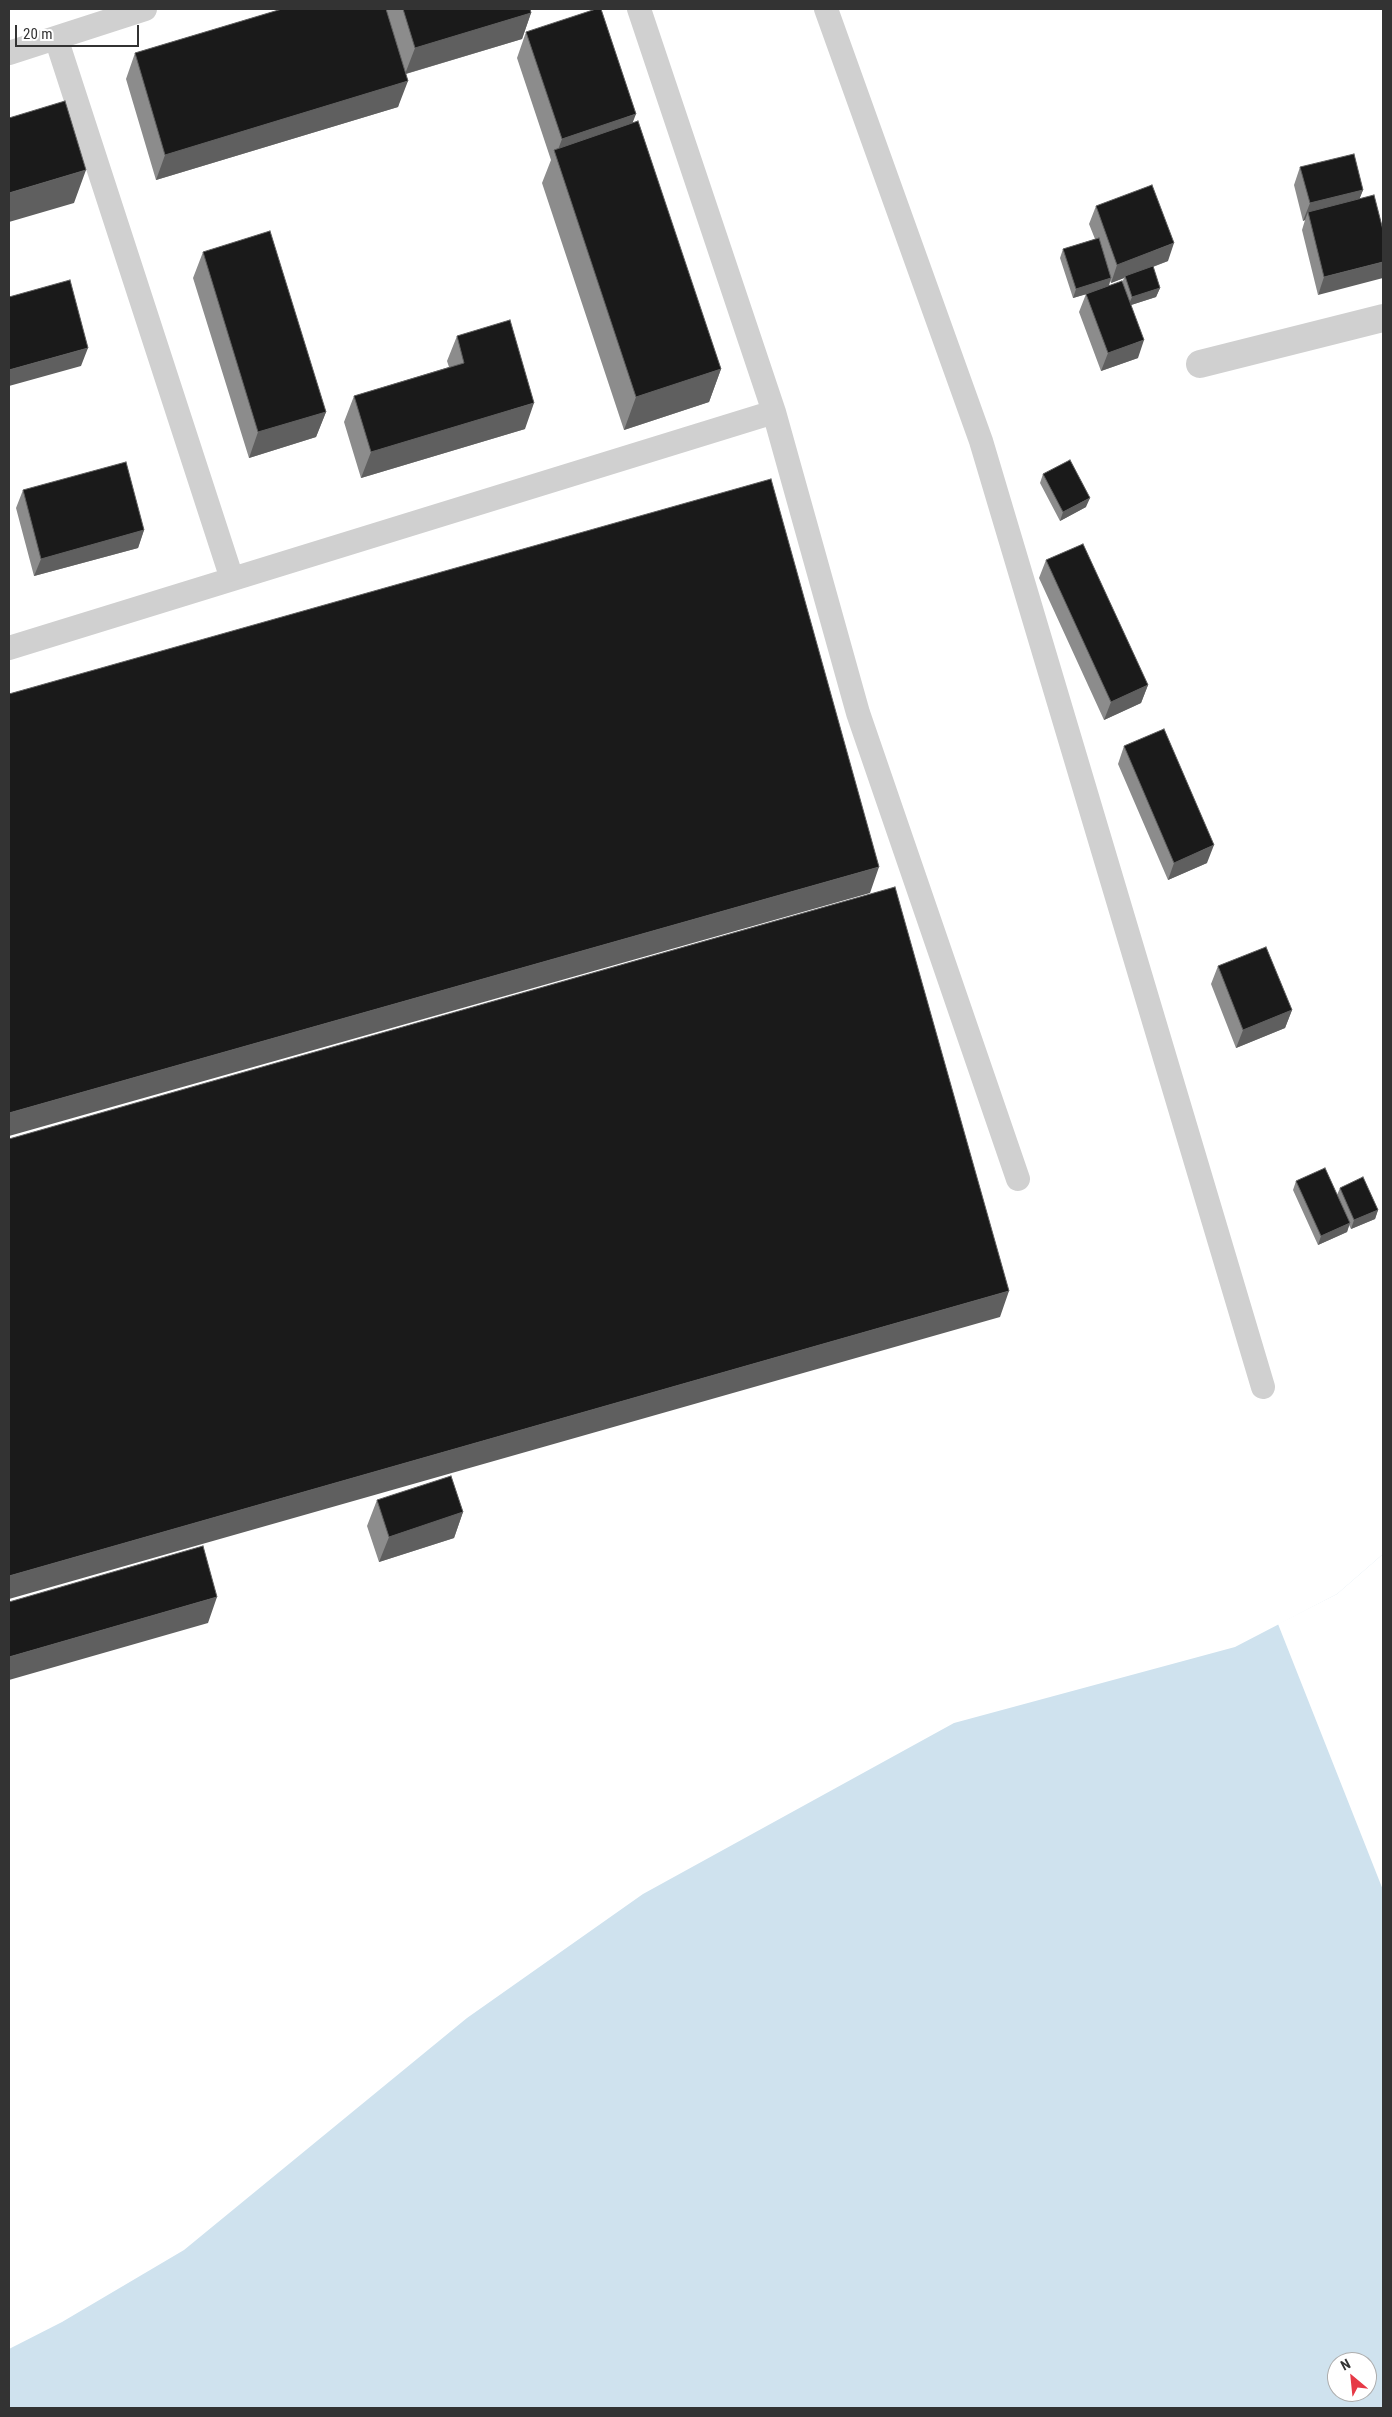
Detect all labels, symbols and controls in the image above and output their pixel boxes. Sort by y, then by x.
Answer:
scale bar [18,15,141,47]
text: 20 m [23,25,53,43]
north arrow [1327,2352,1377,2402]
text: N [1338,2356,1353,2374]

